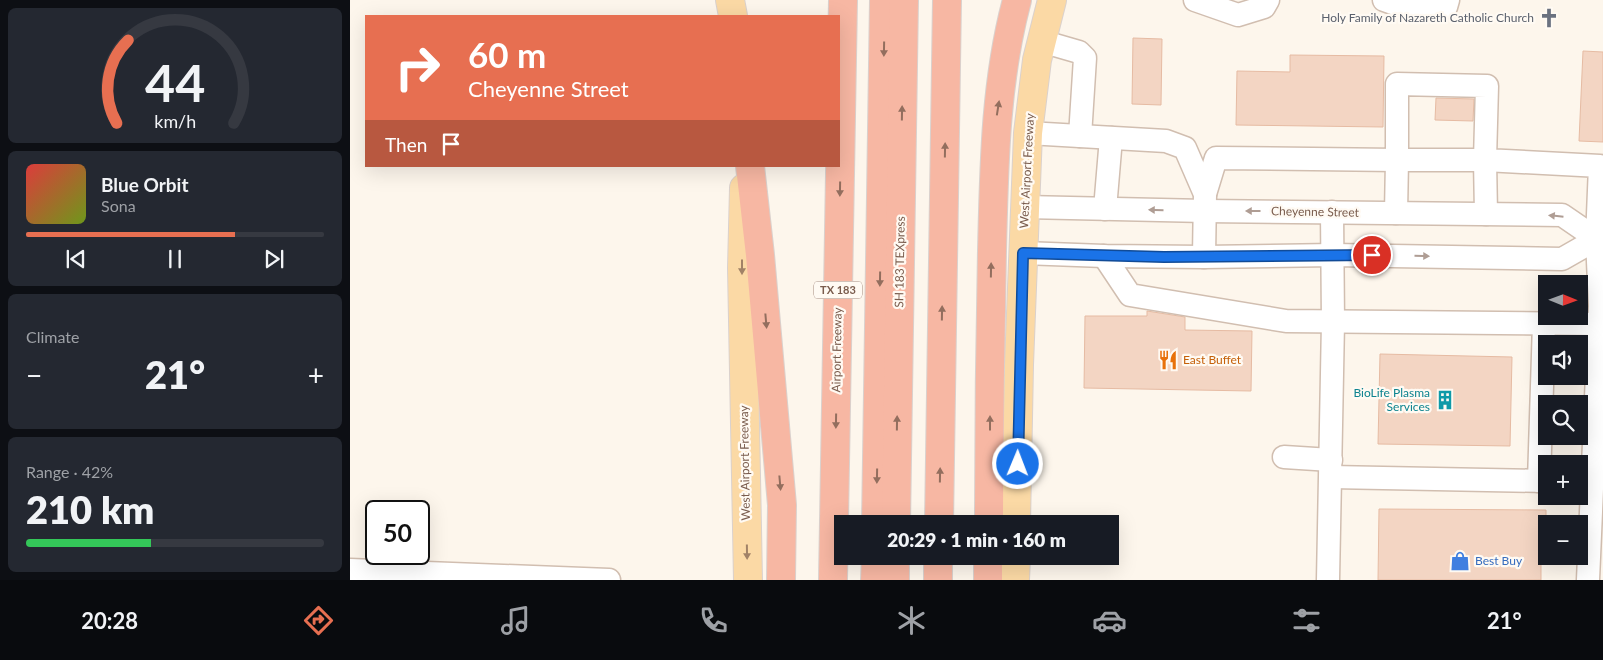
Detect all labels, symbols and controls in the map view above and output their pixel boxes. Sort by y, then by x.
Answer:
church icon: Holy Family of Nazareth Catholic Church [1538,7,1560,29]
place label: Holy Family of Nazareth Catholic Church [1321,10,1534,25]
text: 60 m [468,33,546,75]
icon: right [385,35,450,100]
one-way arrow [880,41,888,57]
text: 44 [145,51,205,113]
text: Cheyenne Street [468,75,629,102]
one-way arrow [994,99,1002,115]
one-way arrow [898,105,906,121]
text: km/h [154,110,196,132]
street label: West Airport Freeway [1016,112,1037,229]
icon: arrive [437,130,465,158]
text: Then [385,133,427,156]
one-way arrow [941,142,949,158]
text: Blue Orbit [101,173,189,196]
one-way arrow [836,181,844,197]
text: Sona [101,196,136,215]
street label: Cheyenne Street [1271,203,1360,220]
one-way arrow [1148,206,1164,214]
one-way arrow [1245,207,1261,215]
one-way arrow [1547,211,1563,219]
street label: SH 183 TEXpress [891,216,908,308]
pin [1351,234,1393,276]
icon: arrive [1358,241,1386,269]
icon: previous [62,245,90,273]
icon: pause [161,245,189,273]
icon: next [260,245,288,273]
one-way arrow [1414,252,1430,260]
one-way arrow [738,260,746,276]
one-way arrow [988,262,996,278]
one-way arrow [876,271,884,287]
north arrow [1538,275,1588,325]
map controls [1538,275,1588,565]
road number: TX 183 [814,282,862,298]
one-way arrow [938,304,946,320]
street label: Airport Freeway [828,307,845,393]
one-way arrow [762,314,770,330]
text: Climate [26,327,79,346]
button: sound [1538,335,1588,385]
restaurant icon: East Buffet [1157,349,1179,371]
text: 21° [145,351,205,397]
place label: East Buffet [1183,352,1242,367]
text: − [26,358,42,392]
text: + [308,358,324,392]
place label: BioLife Plasma Services [1353,385,1430,414]
building icon: BioLife Plasma Services [1434,389,1456,411]
button: search [1538,395,1588,445]
street label: West Airport Freeway [736,404,753,521]
one-way arrow [832,413,840,429]
one-way arrow [894,414,902,430]
one-way arrow [986,414,994,430]
position arrow [991,437,1043,489]
button: + [1538,455,1588,505]
text: Range · 42% [26,462,113,481]
one-way arrow [936,467,944,483]
one-way arrow [873,468,881,484]
one-way arrow [776,475,784,491]
text: 210 km [26,486,154,532]
speed limit sign: 50 [365,500,430,565]
button: − [1538,515,1588,565]
text: 20:29 · 1 min · 160 m [887,528,1066,551]
one-way arrow [743,545,751,561]
shop icon: Best Buy [1449,550,1471,572]
place label: Best Buy [1475,553,1523,568]
icon: directions [301,603,336,638]
icon: music [498,603,533,638]
icon: phone [696,603,731,638]
icon: climate [894,603,929,638]
icon: car [1092,603,1127,638]
icon: filters [1289,603,1324,638]
text: 20:28 [81,607,138,634]
text: 21° [1487,607,1522,634]

